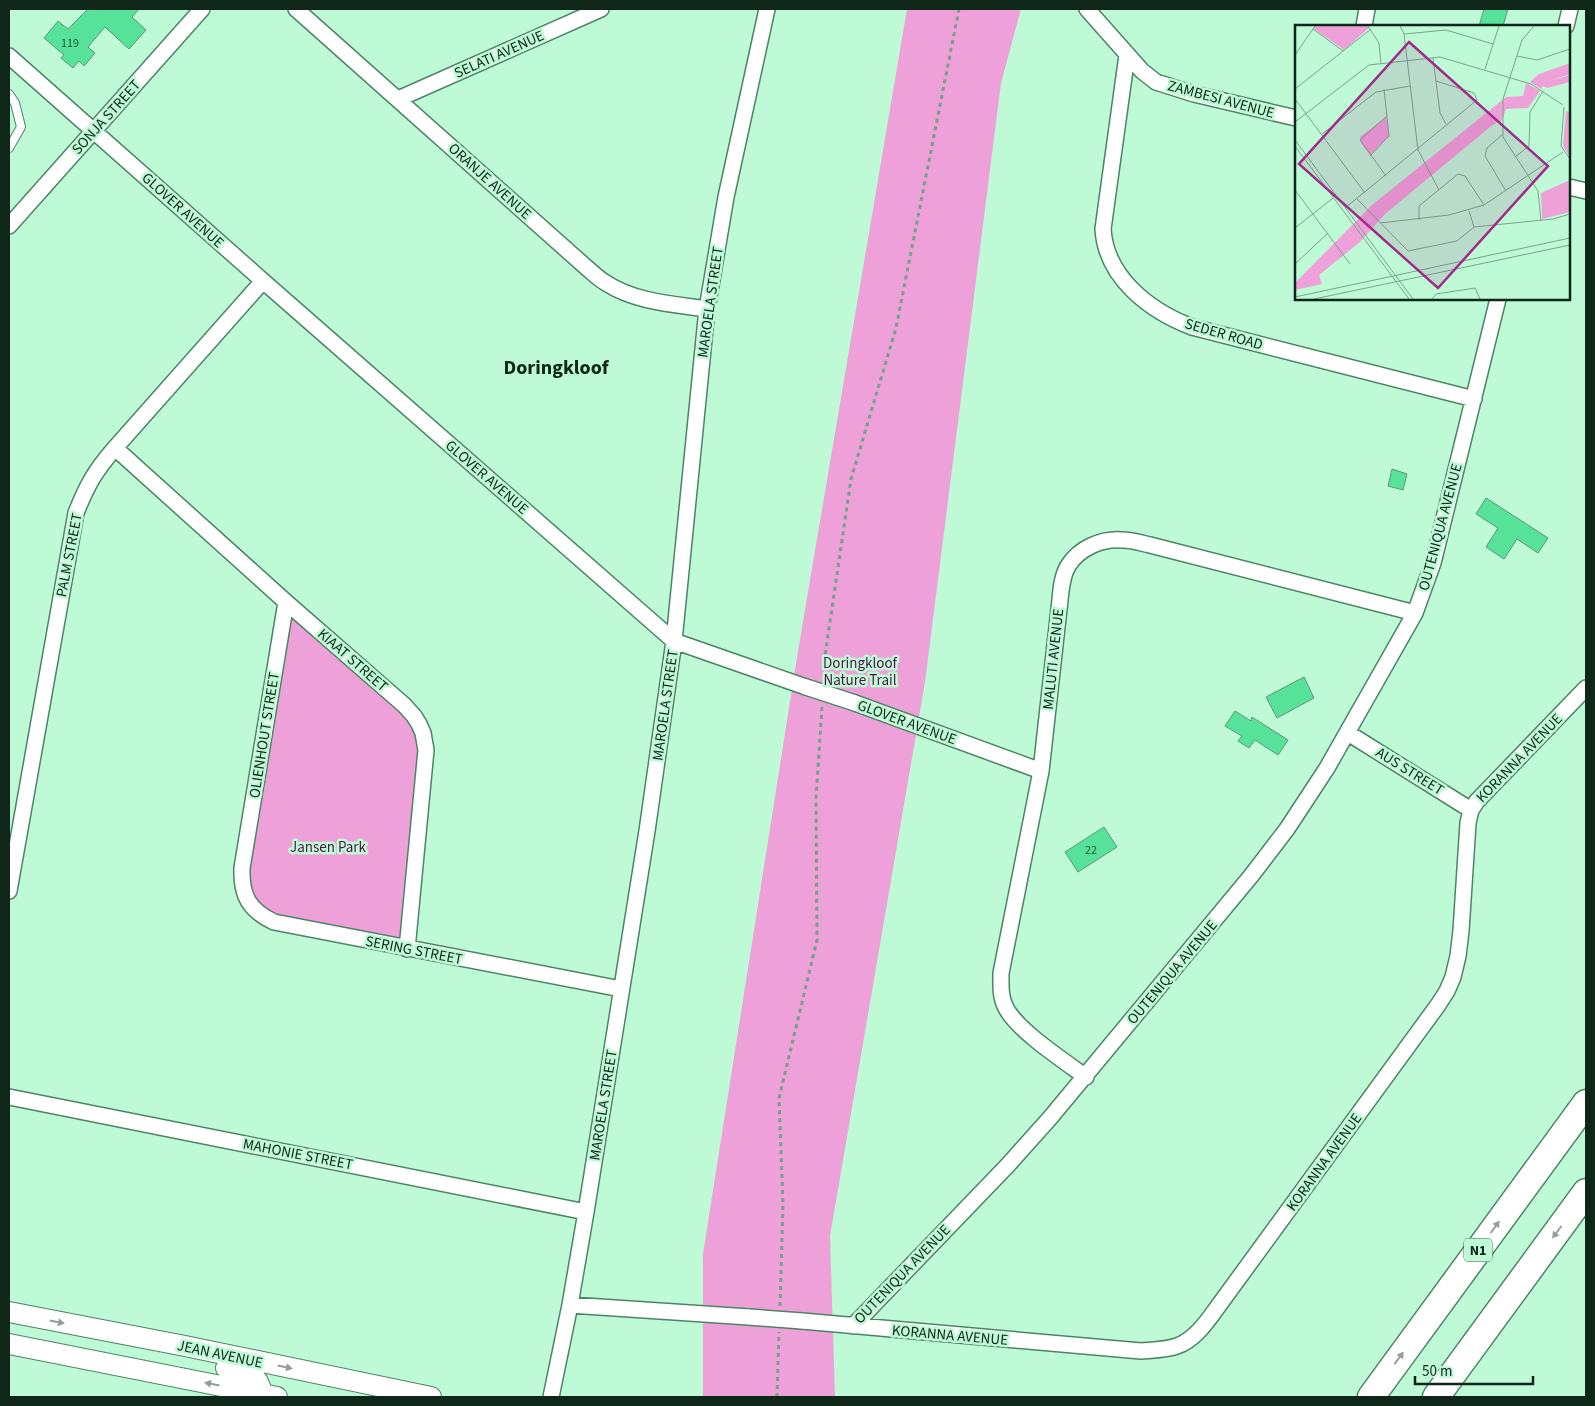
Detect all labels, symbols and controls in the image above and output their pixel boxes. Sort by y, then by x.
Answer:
street label: SELATI AVENUE [451,25,548,84]
inset map [1295,25,1570,300]
house number: 119 [61,35,79,52]
street label: SONJA STREET [67,75,146,159]
street label: ZAMBESI AVENUE [1165,75,1277,124]
street label: ORANJE AVENUE [444,138,536,224]
street label: GLOVER AVENUE [137,168,228,253]
street label: MAROELA STREET [692,245,729,359]
street label: SEDER ROAD [1182,313,1265,356]
district label: Doringkloof [503,354,610,382]
street label: GLOVER AVENUE [441,435,533,519]
street label: OUTENIQUA AVENUE [1413,461,1468,593]
street label: PALM STREET [51,511,88,599]
street label: MALUTI AVENUE [1038,607,1069,711]
street label: KIAAT STREET [313,624,392,697]
street label: MAROELA STREET [647,648,684,762]
park label: Doringkloof Nature Trail [823,653,898,691]
street label: OLIENHOUT STREET [244,671,285,800]
street label: GLOVER AVENUE [854,695,959,750]
street label: KORANNA AVENUE [1471,709,1567,808]
street label: AUS STREET [1372,742,1448,801]
park label: Jansen Park [290,837,367,858]
house number: 22 [1085,842,1097,859]
street label: OUTENIQUA AVENUE [1122,915,1222,1029]
street label: SERING STREET [364,931,464,970]
street label: MAROELA STREET [584,1048,623,1162]
street label: KORANNA AVENUE [1282,1109,1367,1216]
street label: MAHONIE STREET [241,1134,355,1175]
street label: OUTENIQUA AVENUE [849,1220,955,1329]
one-way arrow [1490,1221,1501,1234]
one-way arrow [1552,1225,1562,1238]
road number: N1 [1464,1238,1492,1262]
one-way arrow [49,1318,65,1326]
street label: KORANNA AVENUE [891,1320,1009,1351]
street label: JEAN AVENUE [175,1335,265,1374]
one-way arrow [1394,1351,1404,1365]
scale bar [1415,1354,1532,1386]
text: 50 m [1422,1361,1452,1382]
one-way arrow [277,1363,292,1371]
one-way arrow [204,1380,220,1388]

